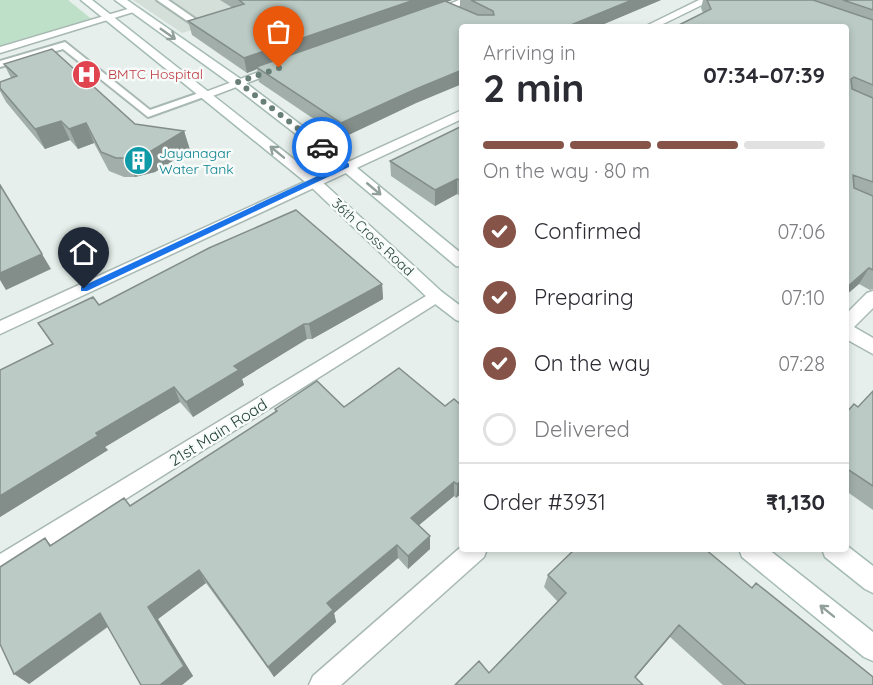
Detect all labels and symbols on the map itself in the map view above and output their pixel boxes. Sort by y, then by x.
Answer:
pin [253,6,304,68]
one-way arrow [159,28,176,40]
hospital icon: BMTC Hospital [71,58,103,90]
place label: BMTC Hospital [108,65,203,83]
courier [292,117,352,177]
place label: Jayanagar Water Tank [159,144,234,178]
building icon: Jayanagar Water Tank [122,145,154,177]
one-way arrow [270,145,285,159]
one-way arrow [366,182,381,196]
street label: 36th Cross Road [328,194,418,280]
pin [58,227,109,289]
street label: 21st Main Road [165,394,271,470]
one-way arrow [820,605,836,618]

